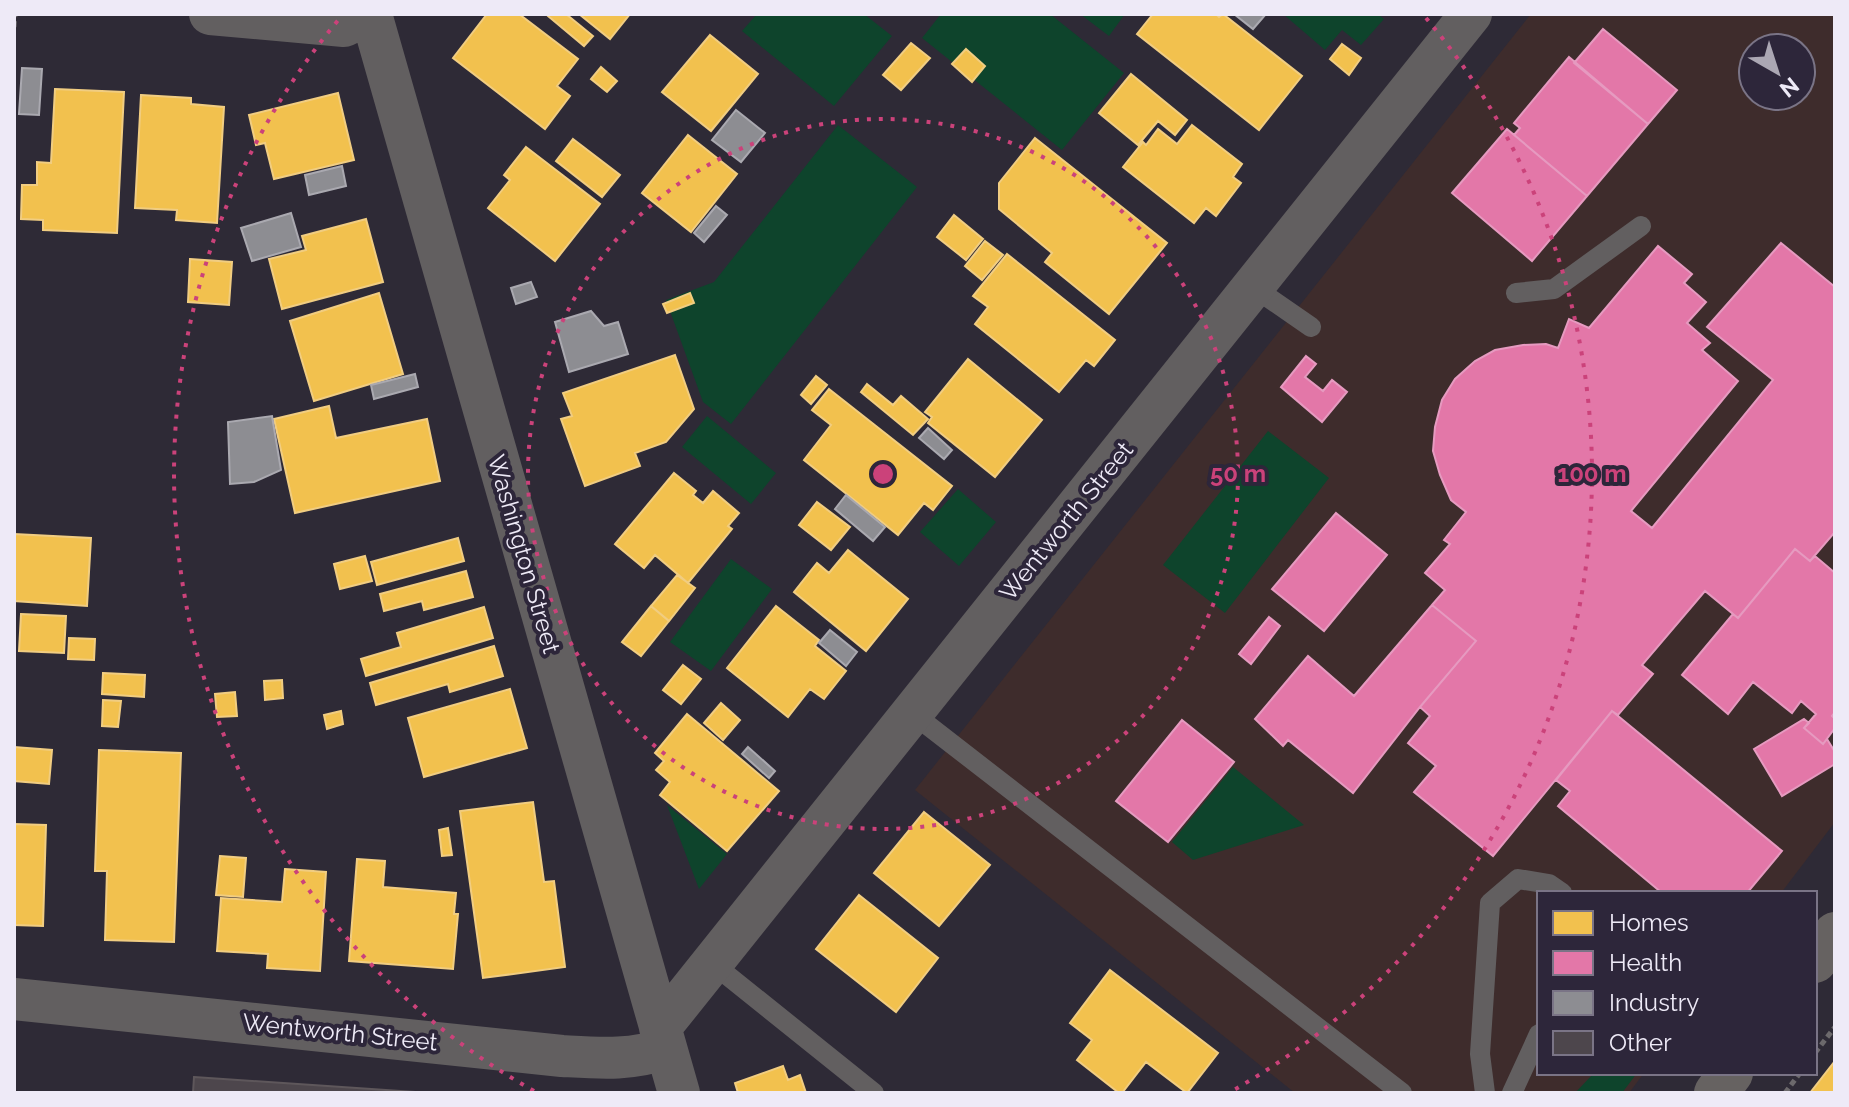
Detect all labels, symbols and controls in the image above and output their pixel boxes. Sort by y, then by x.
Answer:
north arrow [1737,32,1817,112]
text: N [1775,72,1804,103]
street label: Wentworth Street [993,436,1139,606]
street label: Washington Street [482,451,566,657]
text: 50 m [1210,459,1266,488]
text: 100 m [1557,459,1627,488]
centre of rings [869,460,897,488]
legend [1537,891,1817,1075]
text: Homes [1609,908,1689,937]
text: Health [1609,948,1682,977]
text: Industry [1609,988,1699,1017]
street label: Wentworth Street [241,1007,439,1057]
text: Other [1609,1028,1672,1057]

